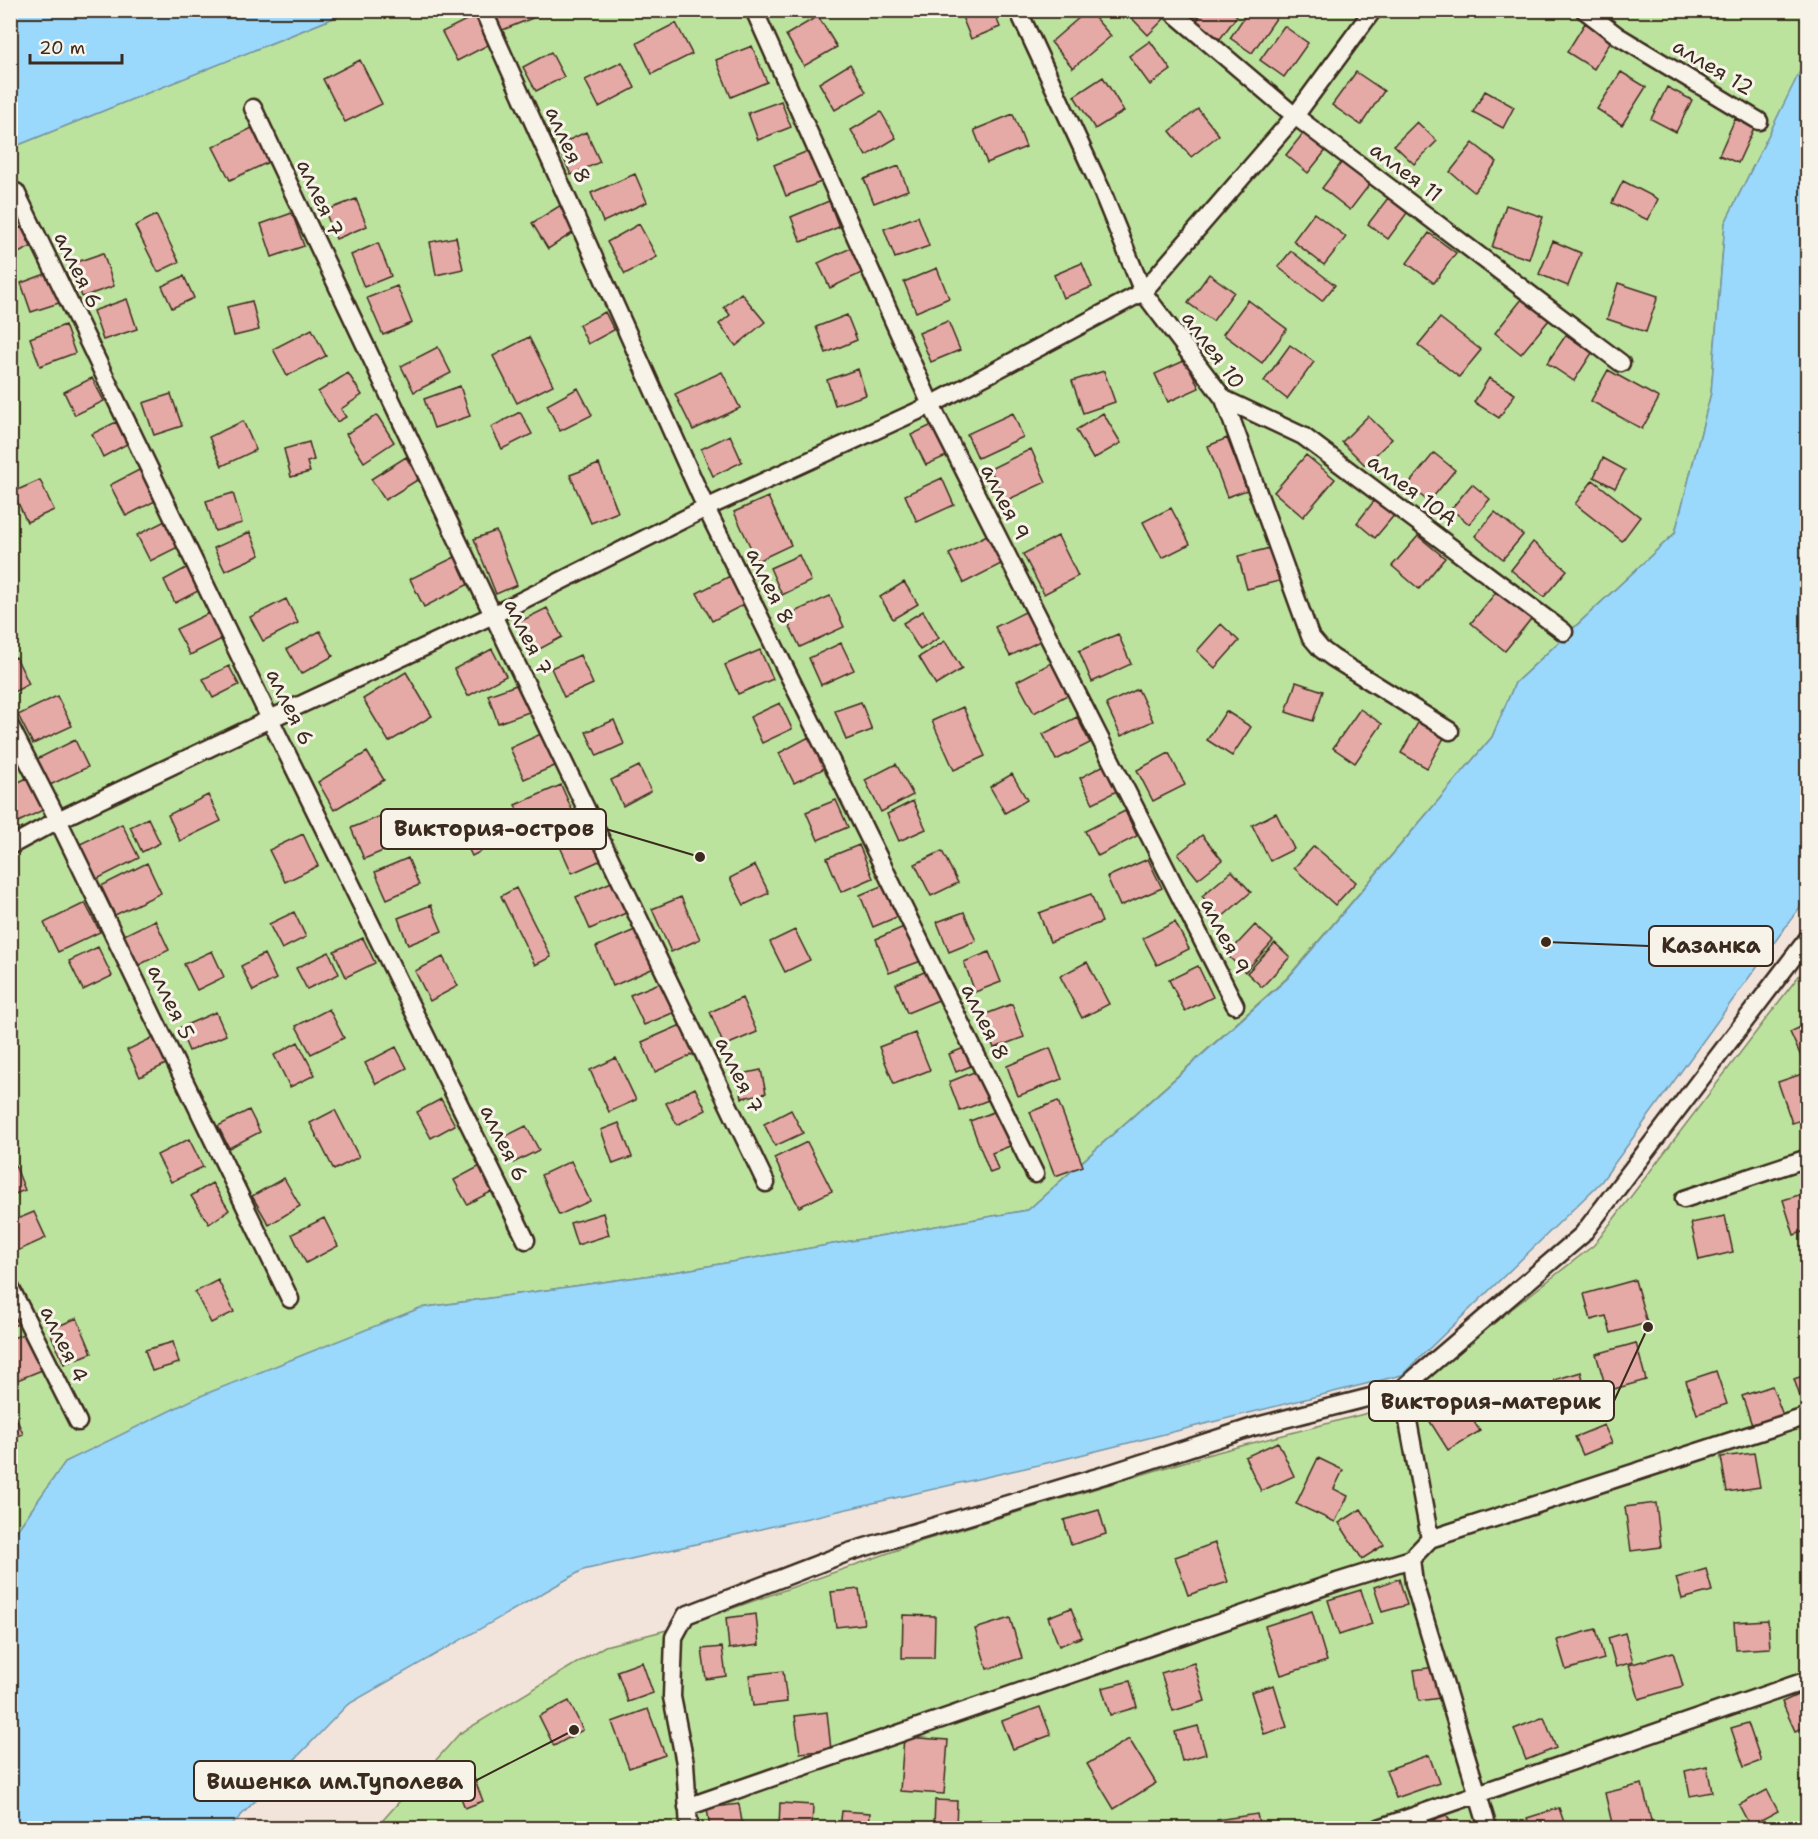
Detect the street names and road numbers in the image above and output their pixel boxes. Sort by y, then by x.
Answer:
street label: аллея 12 [1667,32,1759,102]
street label: аллея 8 [539,102,597,188]
street label: аллея 11 [1364,136,1448,208]
street label: аллея 7 [290,155,350,241]
street label: аллея 6 [47,227,109,313]
street label: аллея 10 [1175,305,1251,395]
street label: аллея 10А [1361,447,1463,533]
street label: аллея 9 [974,459,1036,545]
street label: аллея 8 [739,543,801,629]
street label: аллея 7 [497,594,559,680]
street label: аллея 6 [259,664,321,750]
street label: аллея 9 [1194,893,1256,979]
street label: аллея 5 [141,960,201,1044]
street label: аллея 8 [954,979,1016,1065]
street label: аллея 7 [708,1032,770,1118]
street label: аллея 6 [473,1100,535,1186]
street label: аллея 4 [33,1301,95,1387]

